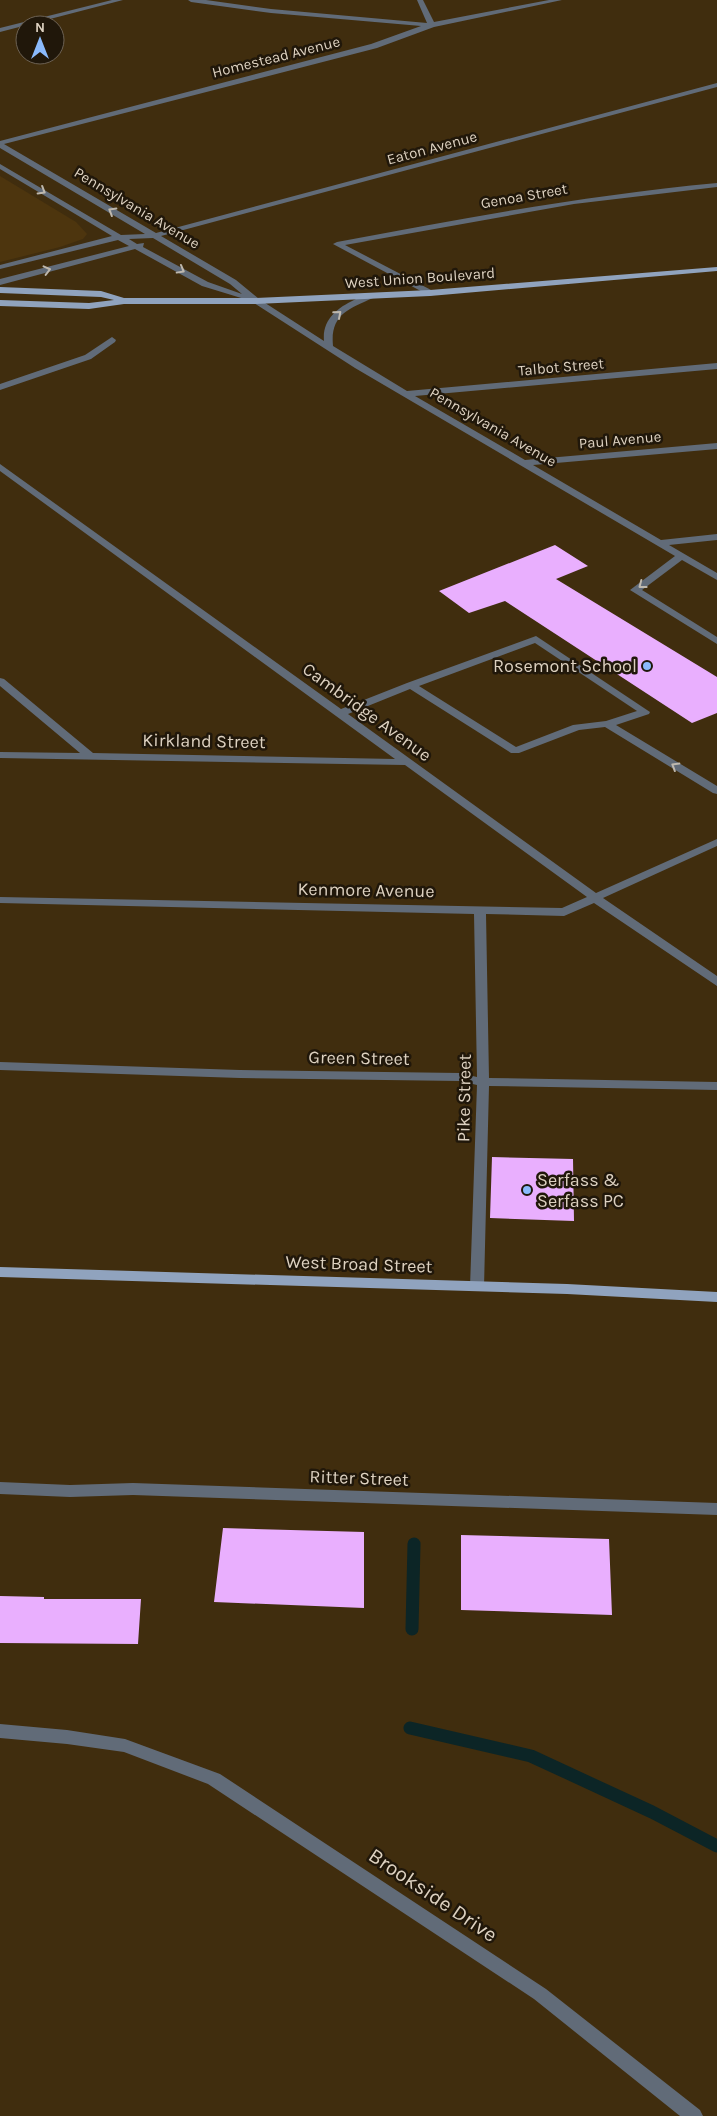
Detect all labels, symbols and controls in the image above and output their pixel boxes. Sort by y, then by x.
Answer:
north arrow [15,15,65,65]
text: N [35,19,45,36]
street label: Homestead Avenue [210,32,342,82]
street label: Eaton Avenue [385,127,479,169]
street label: Pennsylvania Avenue [71,163,203,253]
street label: Genoa Street [479,179,569,212]
one-way arrow [36,185,45,195]
one-way arrow [108,208,117,218]
one-way arrow [175,264,184,274]
street label: West Union Boulevard [344,264,496,292]
one-way arrow [43,265,52,276]
one-way arrow [333,311,342,320]
street label: Talbot Street [517,354,605,380]
street label: Pennsylvania Avenue [426,383,560,471]
street label: Paul Avenue [578,427,662,453]
one-way arrow [638,579,648,588]
place label: Rosemont School [493,655,637,677]
street label: Cambridge Avenue [298,658,436,766]
marker: Rosemont School [641,660,653,672]
street label: Kirkland Street [142,729,266,753]
one-way arrow [672,762,681,772]
street label: Kenmore Avenue [297,878,435,902]
street label: Green Street [308,1046,410,1070]
street label: Pike Street [452,1053,476,1142]
place label: Serfass & Serfass PC [537,1169,624,1212]
marker: Serfass & Serfass PC [521,1184,533,1196]
street label: West Broad Street [285,1250,433,1278]
street label: Ritter Street [309,1465,409,1491]
street label: Brookside Drive [364,1843,502,1947]

